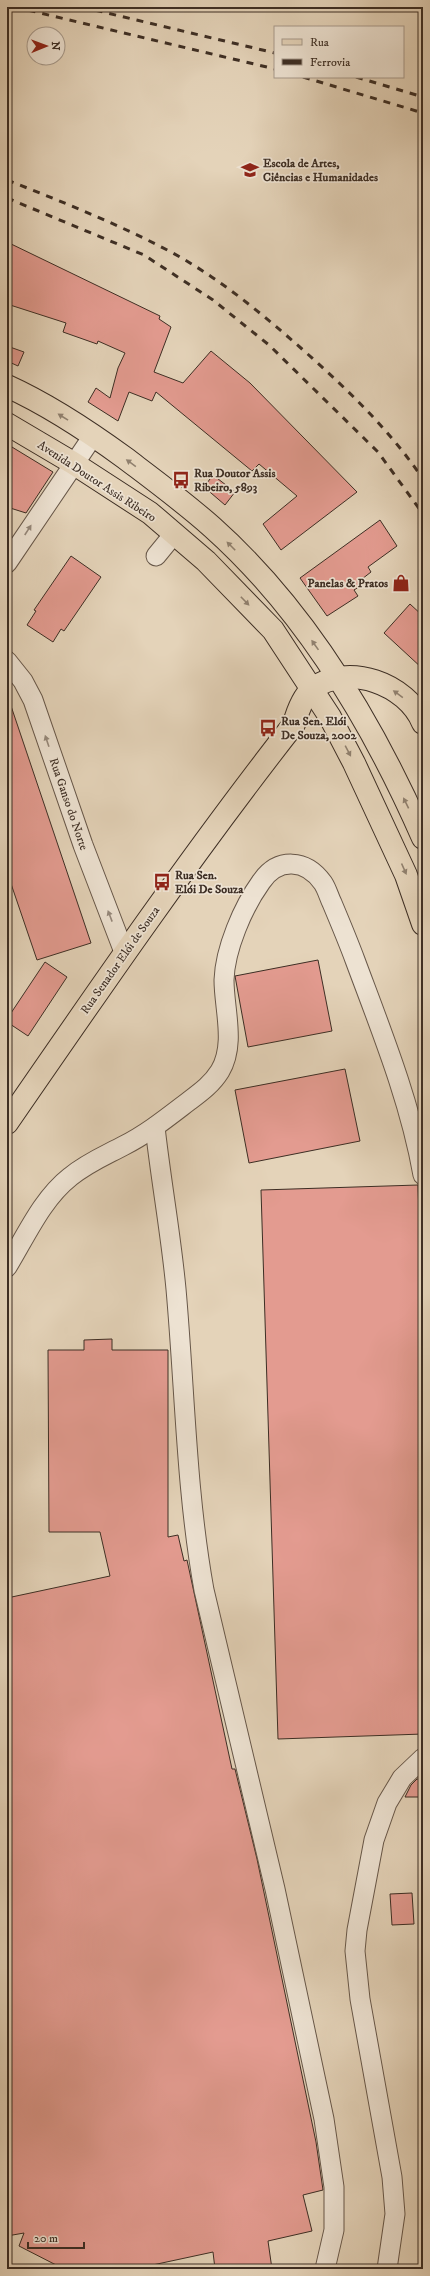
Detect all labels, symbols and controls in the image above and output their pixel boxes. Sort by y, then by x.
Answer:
north arrow [26,26,66,66]
legend [274,26,404,78]
text: Rua [310,35,330,50]
text: N [48,41,62,50]
text: Ferrovia [310,55,351,70]
place label: Escola de Artes, Ciências e Humanidades [263,156,378,185]
school or university icon: Escola de Artes, Ciências e Humanidades [240,160,260,180]
one-way arrow [58,413,69,421]
street label: Avenida Doutor Assis Ribeiro [35,437,159,525]
one-way arrow [126,459,136,467]
place label: Rua Doutor Assis Ribeiro, 5893 [194,466,275,495]
bus stop icon: Rua Doutor Assis Ribeiro, 5893 [171,470,191,490]
one-way arrow [25,524,32,536]
one-way arrow [226,541,236,551]
shop icon: Panelas & Pratos [391,573,411,593]
place label: Panelas & Pratos [307,576,388,591]
one-way arrow [240,596,249,606]
one-way arrow [311,640,319,650]
one-way arrow [393,690,403,698]
place label: Rua Sen. Elói De Souza, 2002 [281,714,357,743]
bus stop icon: Rua Sen. Elói De Souza, 2002 [258,718,278,738]
one-way arrow [44,735,50,747]
one-way arrow [345,746,351,757]
street label: Rua Ganso do Norte [46,756,91,852]
one-way arrow [403,797,409,808]
one-way arrow [400,863,407,875]
place label: Rua Sen. Elói De Souza [175,868,244,897]
bus stop icon: Rua Sen. Elói De Souza [152,872,172,892]
street label: Rua Senador Elói de Souza [77,903,164,1017]
one-way arrow [106,910,112,922]
scale bar [28,2224,84,2250]
text: 20 m [34,2231,58,2246]

